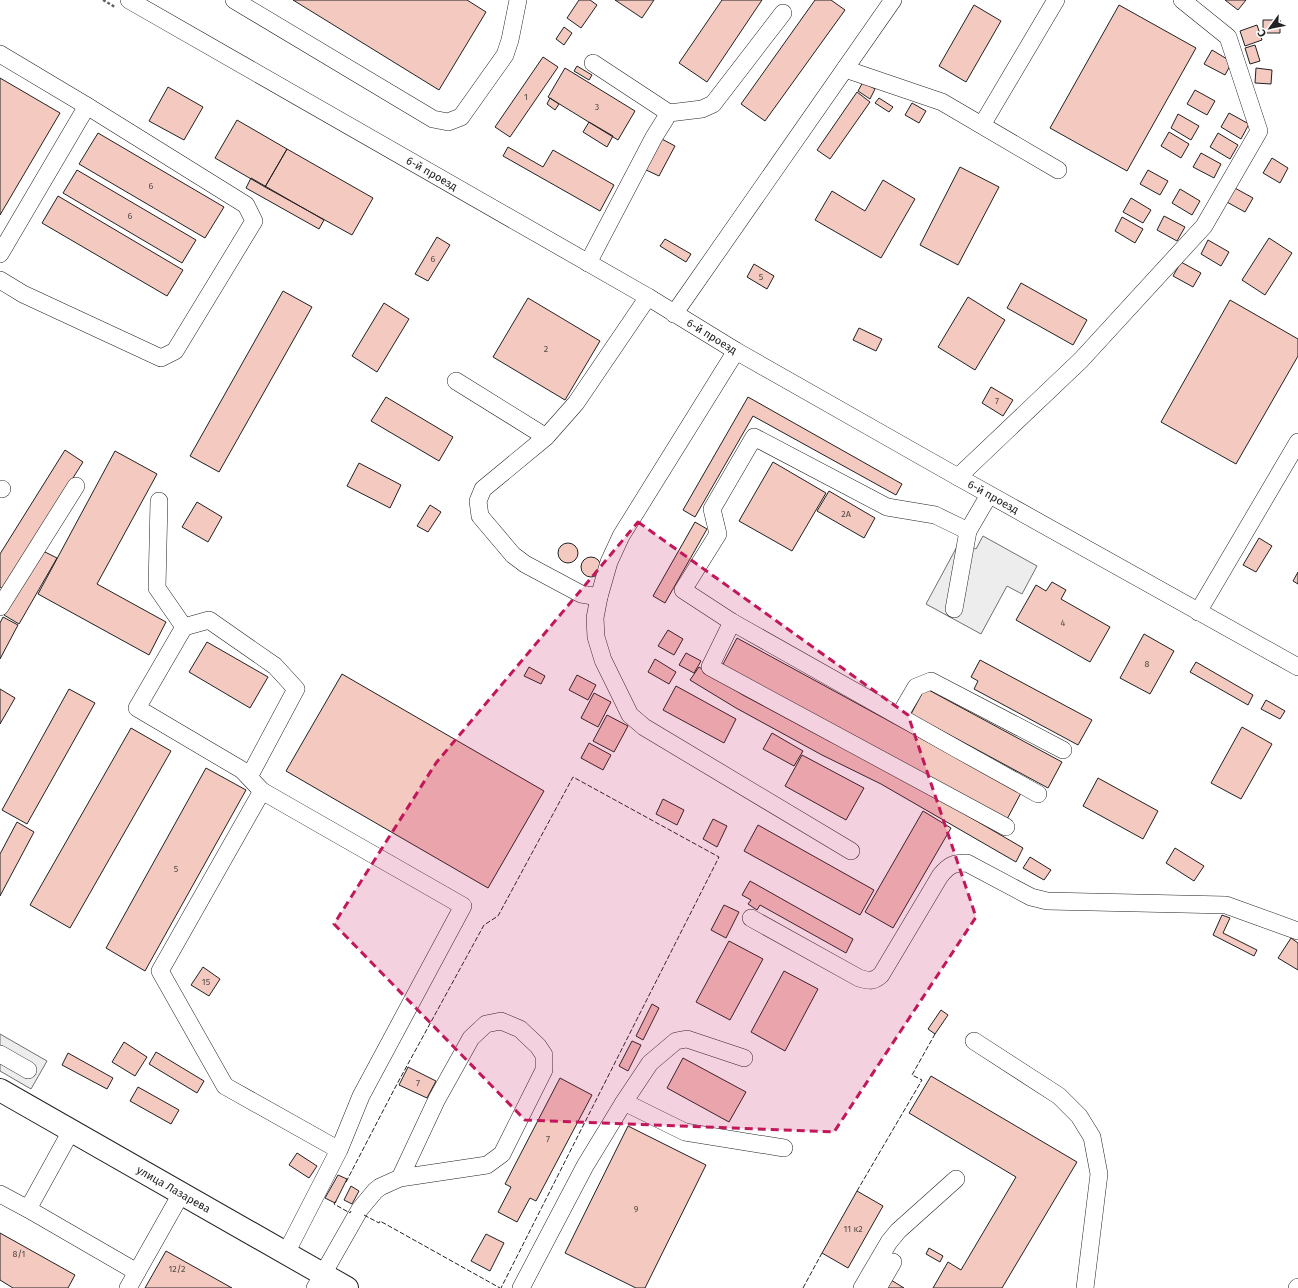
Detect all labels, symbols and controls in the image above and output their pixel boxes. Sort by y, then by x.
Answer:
north arrow [1250,8,1290,48]
text: С [1254,26,1269,39]
house number: 1 [524,92,528,102]
house number: 3 [595,102,599,112]
street label: 6-й проезд [404,154,460,193]
house number: 6 [149,181,154,191]
house number: 6 [128,211,133,221]
house number: 6 [431,254,436,264]
house number: 5 [759,272,764,282]
street label: 6-й проезд [684,316,739,357]
house number: 2 [544,344,548,354]
house number: 7 [995,396,999,406]
street label: 6-й проезд [965,477,1021,516]
house number: 2А [841,509,852,519]
house number: 4 [1061,618,1066,628]
house number: 8 [1145,659,1150,669]
house number: 5 [174,864,179,874]
house number: 15 [202,977,211,987]
house number: 7 [416,1078,420,1088]
house number: 7 [546,1134,550,1144]
street label: улица Лазарева [135,1163,213,1215]
house number: 9 [634,1204,639,1214]
house number: 11 к2 [843,1224,863,1234]
house number: 8/1 [13,1249,26,1259]
house number: 12/2 [168,1264,186,1274]

